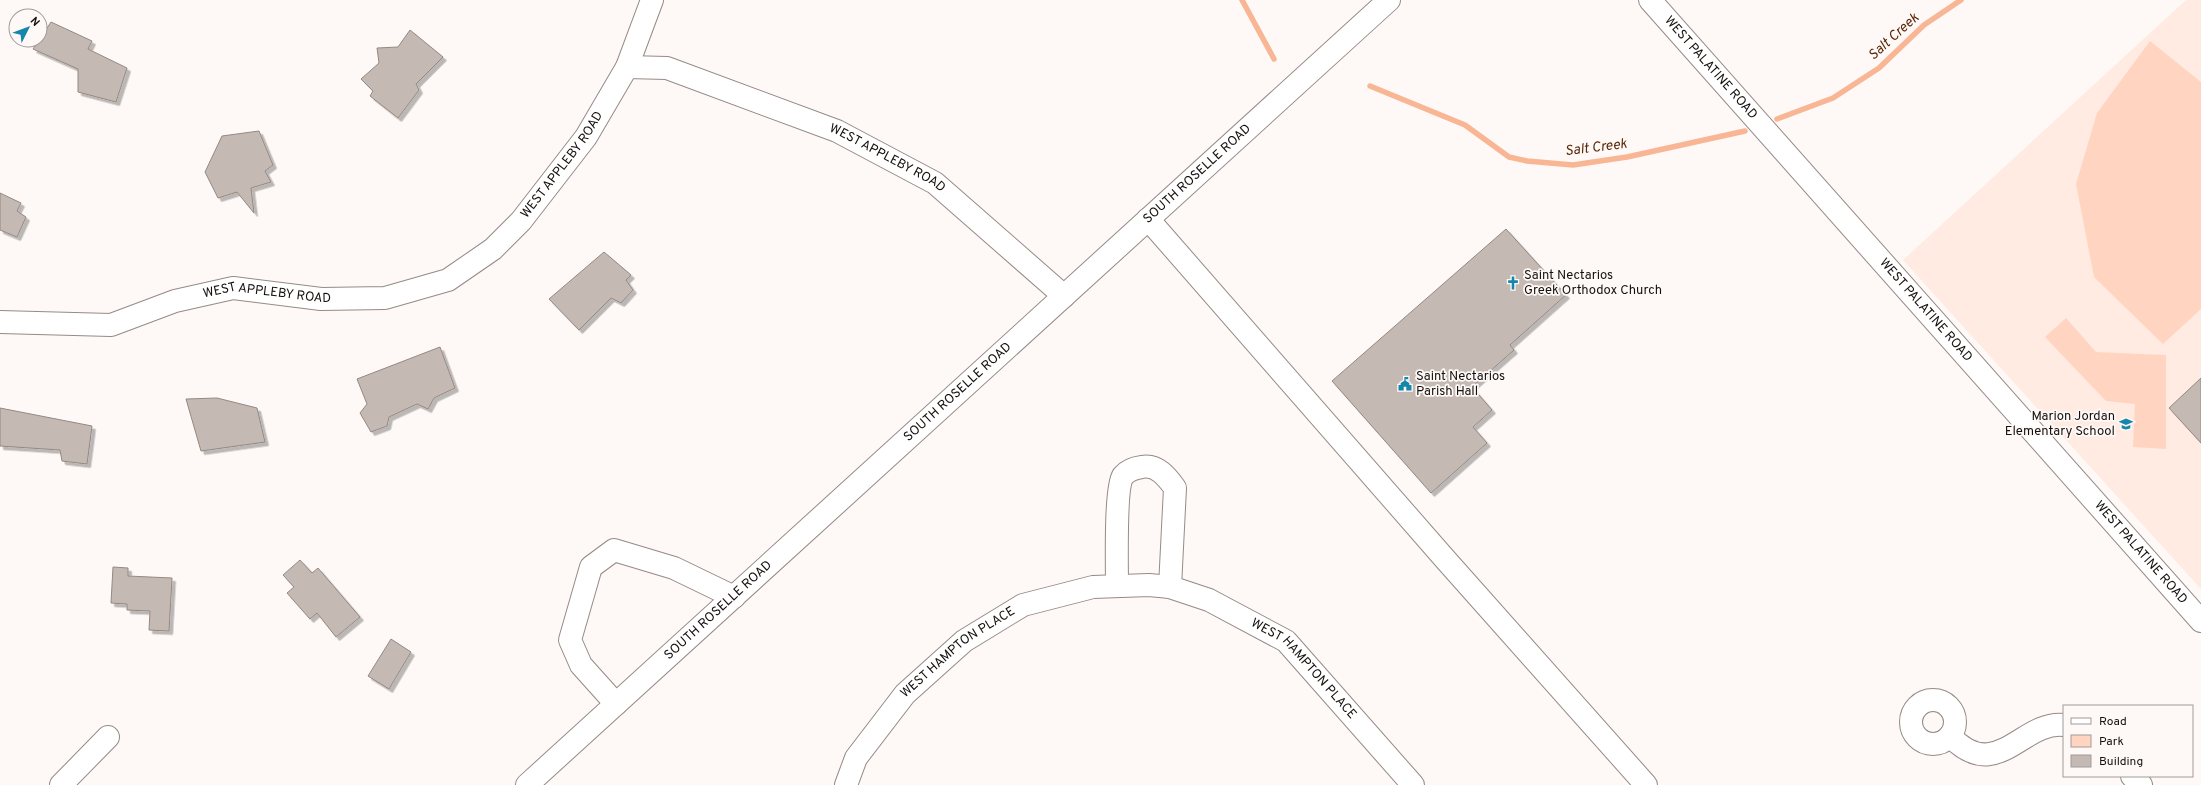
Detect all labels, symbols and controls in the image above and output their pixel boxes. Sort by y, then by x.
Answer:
north arrow [8,8,48,48]
water label: Salt Creek [1865,9,1924,64]
street label: WEST PALATINE ROAD [1660,13,1760,123]
text: N [27,14,43,30]
street label: WEST APPLEBY ROAD [518,109,607,222]
street label: WEST APPLEBY ROAD [827,121,948,196]
street label: SOUTH ROSELLE ROAD [1140,121,1255,227]
water label: Salt Creek [1564,136,1629,160]
street label: WEST PALATINE ROAD [1875,256,1975,365]
place label: Saint Nectarios Greek Orthodox Church [1524,268,1662,299]
church icon: Saint Nectarios Greek Orthodox Church [1505,275,1521,291]
street label: WEST APPLEBY ROAD [202,280,331,307]
street label: SOUTH ROSELLE ROAD [901,339,1015,446]
place label: Saint Nectarios Parish Hall [1416,369,1505,400]
public building icon: Saint Nectarios Parish Hall [1397,376,1413,392]
place label: Marion Jordan Elementary School [2005,409,2115,440]
school or university icon: Marion Jordan Elementary School [2118,416,2134,432]
street label: WEST PALATINE ROAD [2090,498,2190,608]
street label: SOUTH ROSELLE ROAD [661,558,776,664]
street label: WEST HAMPTON PLACE [898,604,1018,702]
street label: WEST HAMPTON PLACE [1248,616,1359,723]
legend [2063,705,2193,777]
text: Road [2099,714,2127,730]
text: Park [2099,734,2124,750]
text: Building [2099,754,2143,770]

